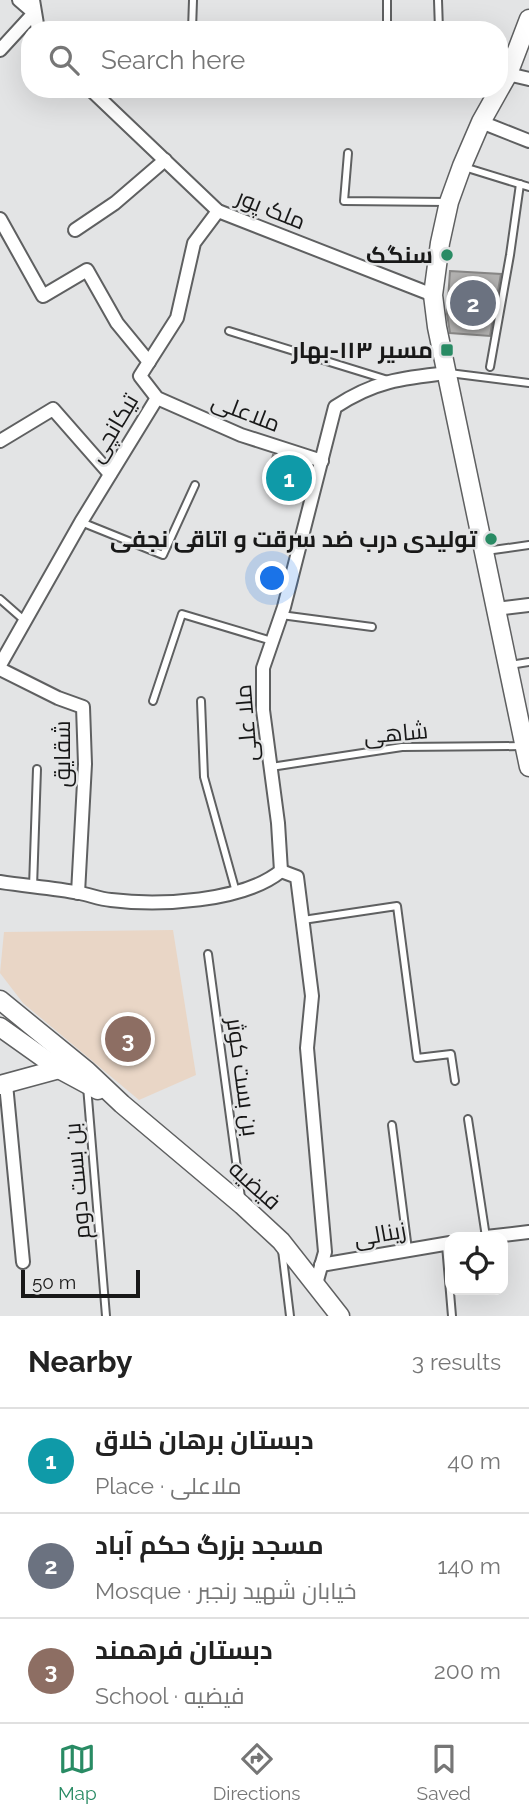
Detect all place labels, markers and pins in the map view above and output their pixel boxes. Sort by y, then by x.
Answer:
place label: سنگک [366,241,433,268]
marker: سنگک [439,247,455,263]
pin: 2 [450,277,496,329]
place label: مسیر ۱۱۳-بهار [290,336,433,364]
marker: مسیر ۱۱۳-بهار [439,342,455,358]
pin: 1 [266,452,312,504]
place label: تولیدی درب ضد سرقت و اتاقی نجفی [110,525,478,553]
marker: تولیدی درب ضد سرقت و اتاقی نجفی [483,531,499,547]
pin: 3 [105,1013,151,1065]

